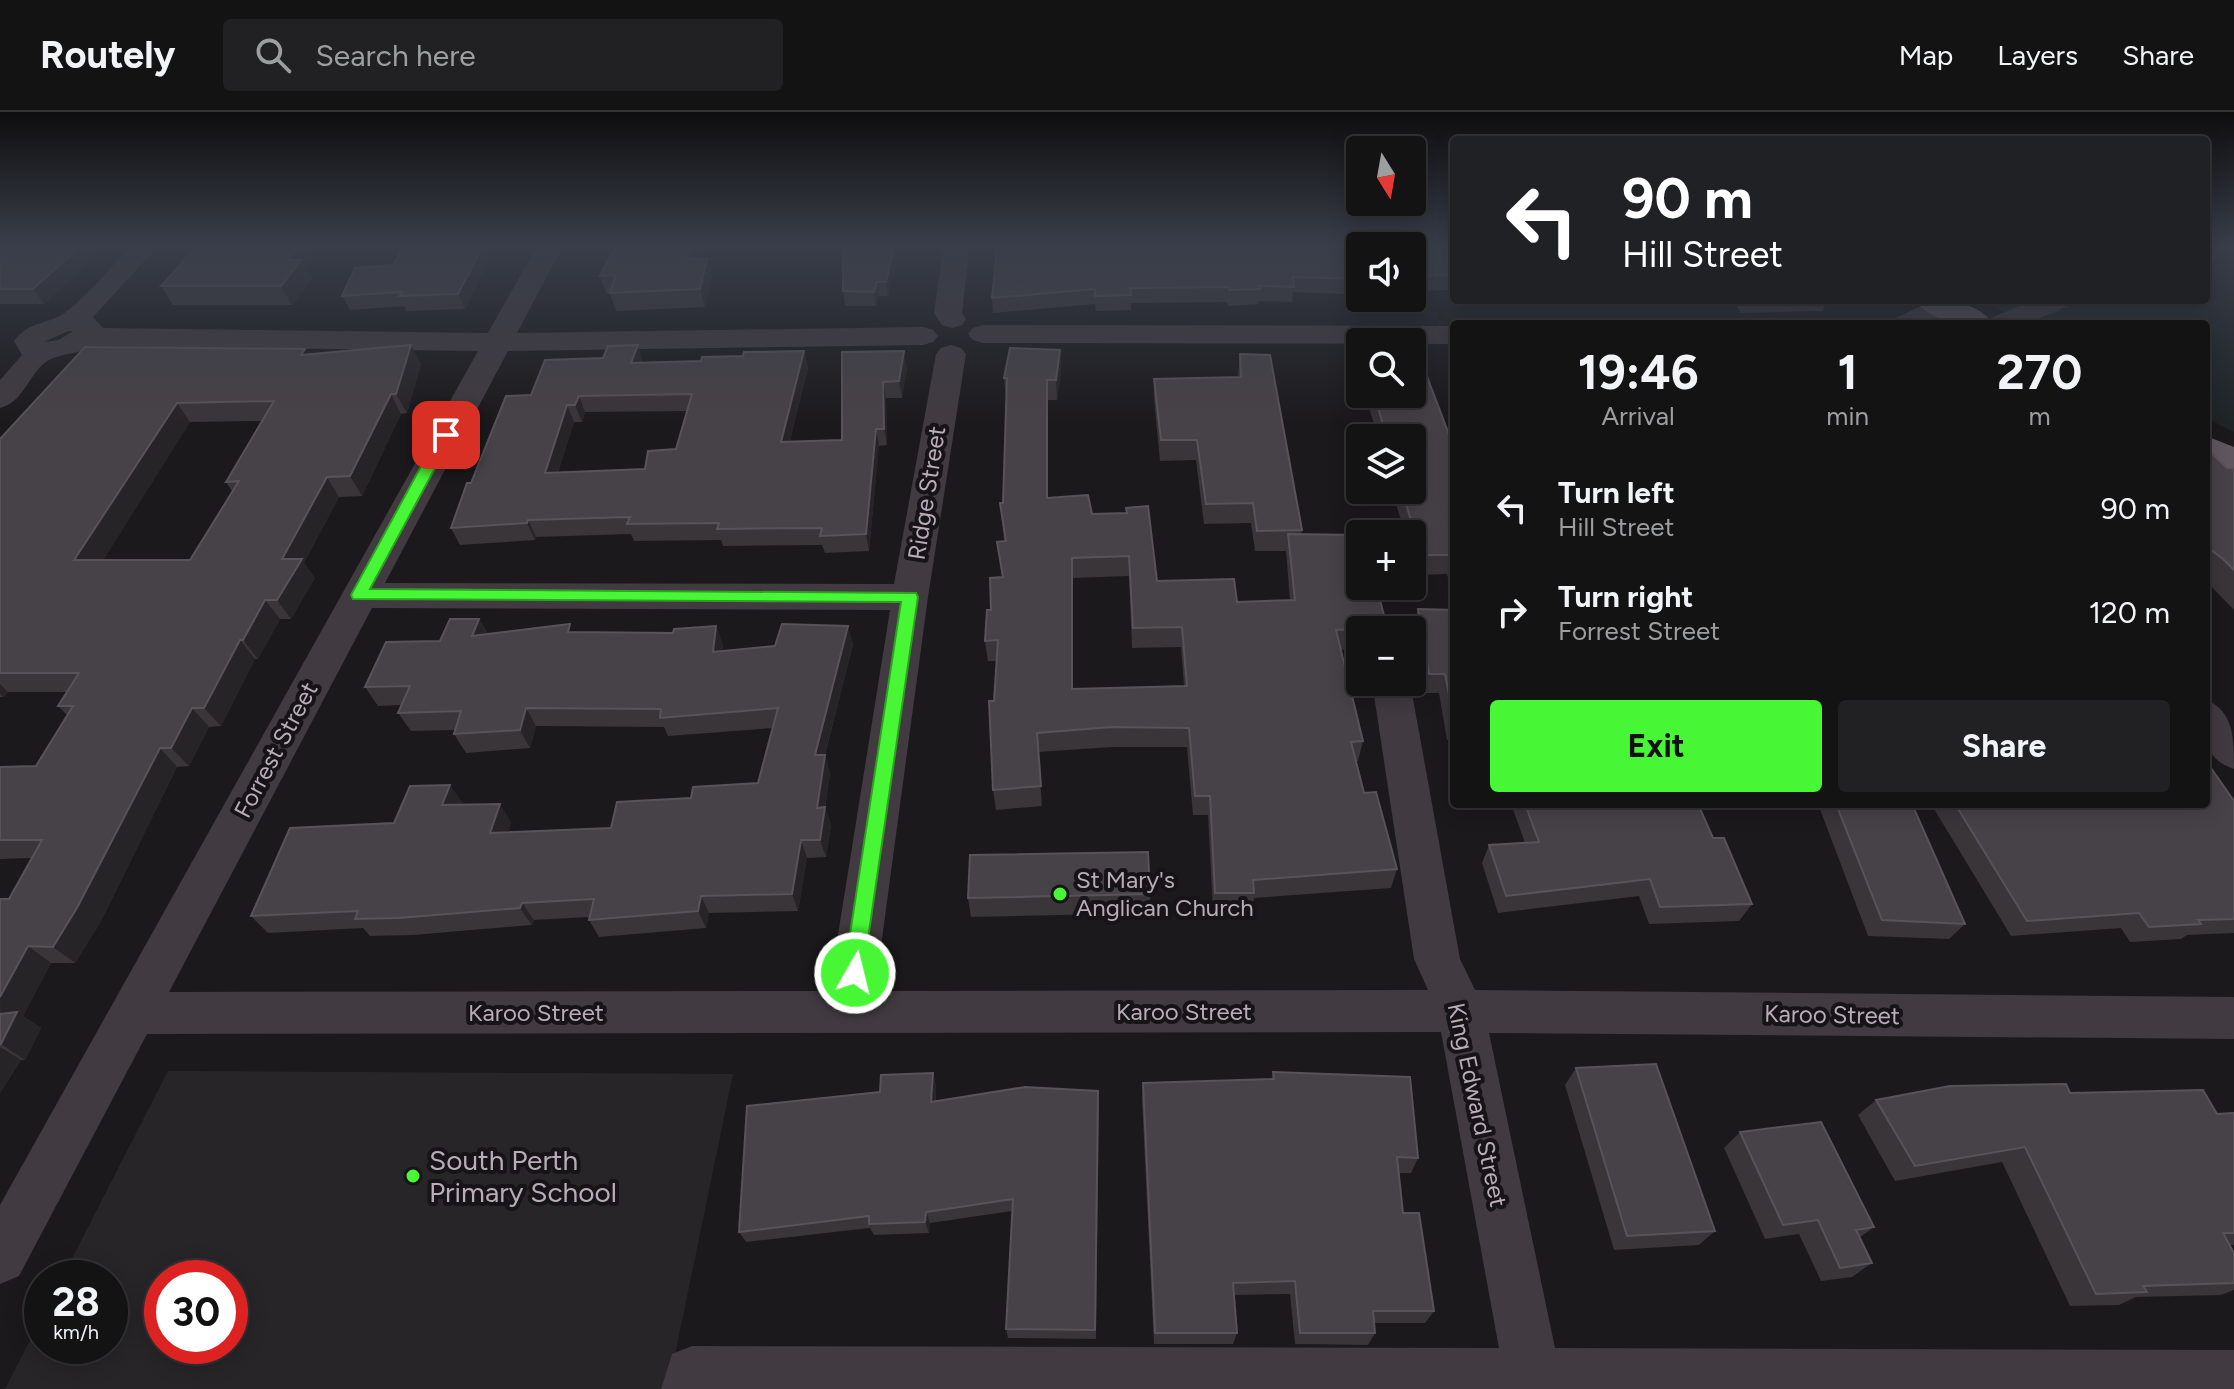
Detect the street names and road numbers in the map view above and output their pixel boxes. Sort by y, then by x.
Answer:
street label: Ridge Street [902,424,951,562]
street label: Forrest Street [228,677,323,823]
street label: Karoo Street [1116,997,1252,1026]
street label: Karoo Street [468,998,604,1027]
street label: Karoo Street [1764,999,1900,1030]
street label: King Edward Street [1442,1000,1513,1210]

